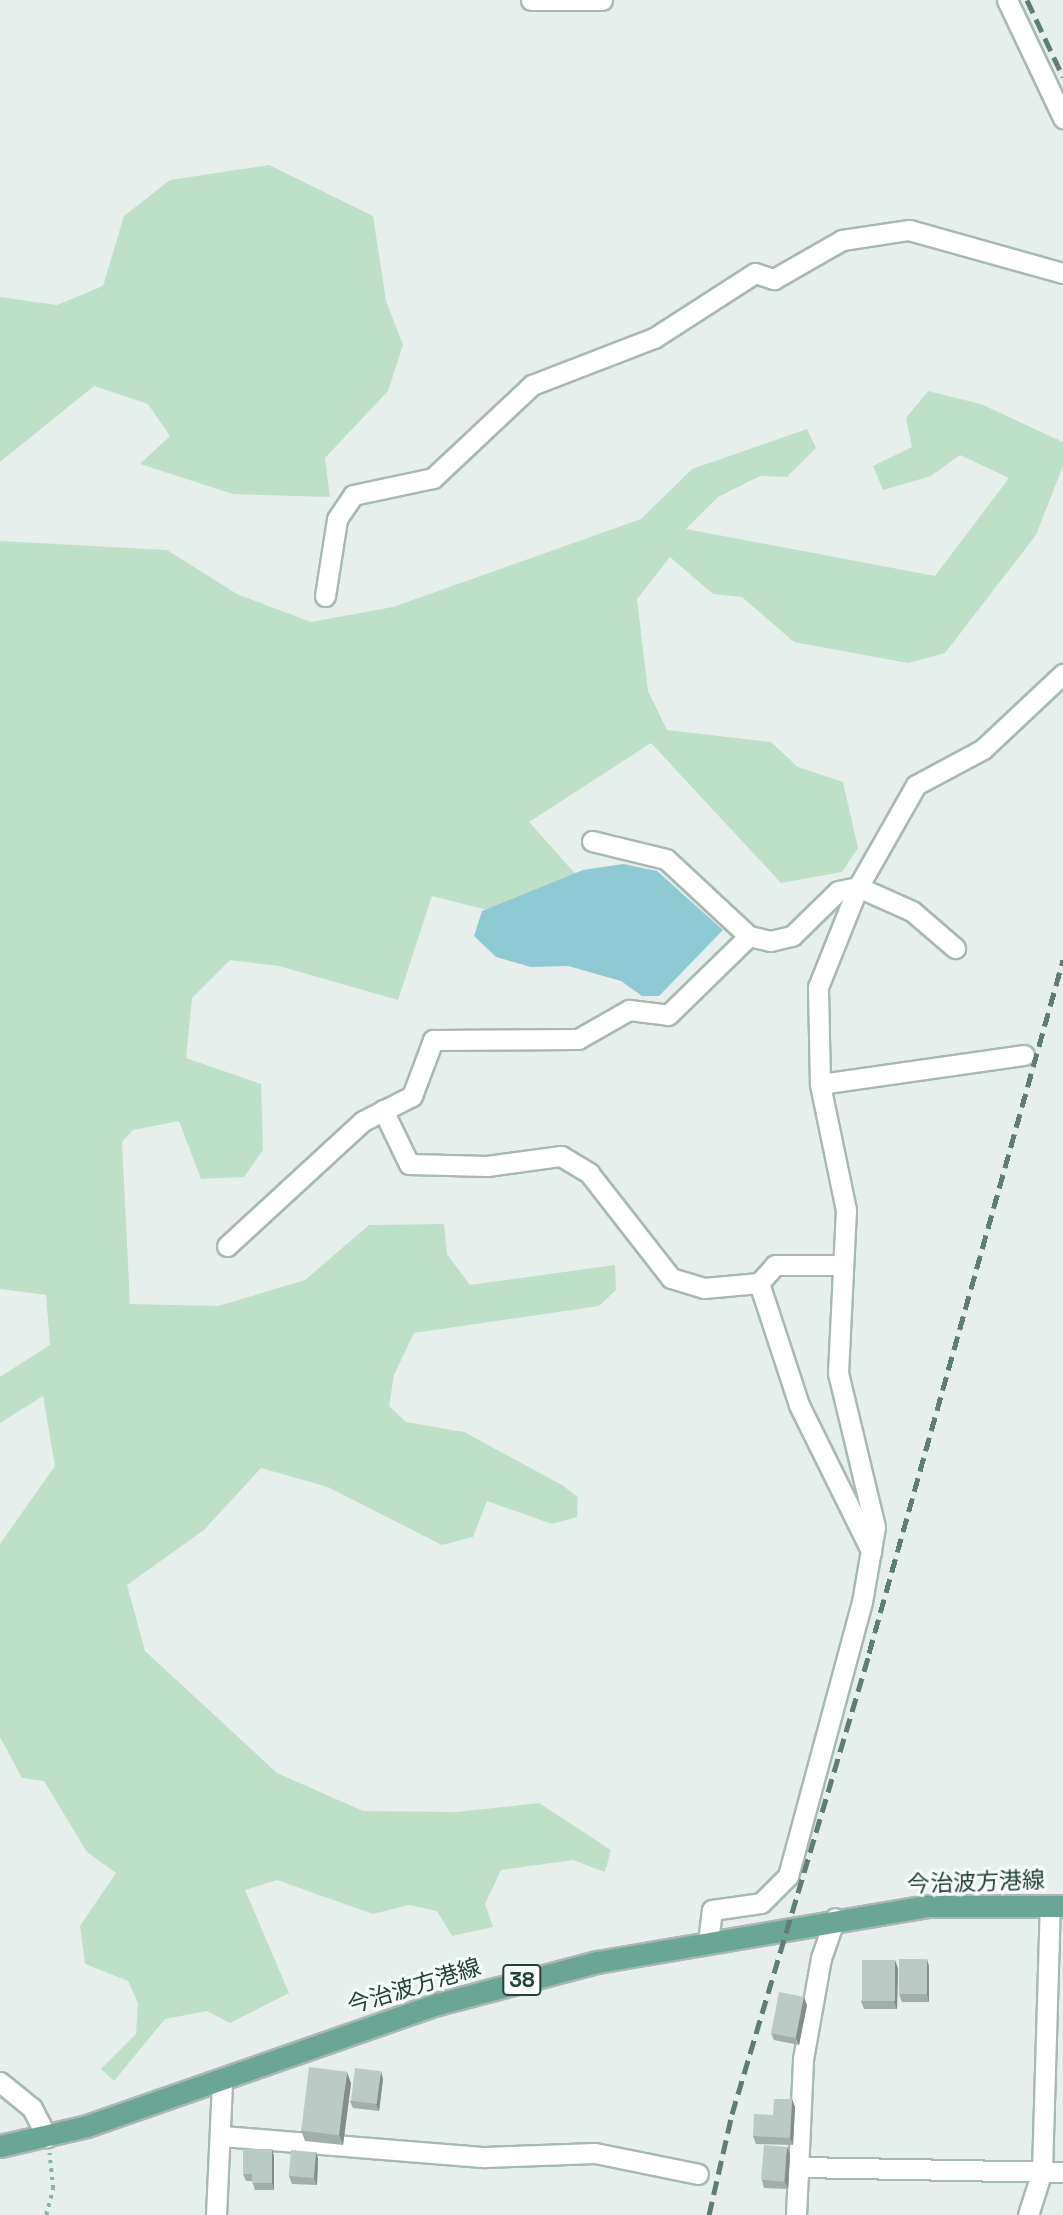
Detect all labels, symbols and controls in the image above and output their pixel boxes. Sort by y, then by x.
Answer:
street label: 今治波方港線 [907,1866,1045,1898]
street label: 今治波方港線 [344,1953,484,2019]
road number: 38 [501,1962,543,1997]

